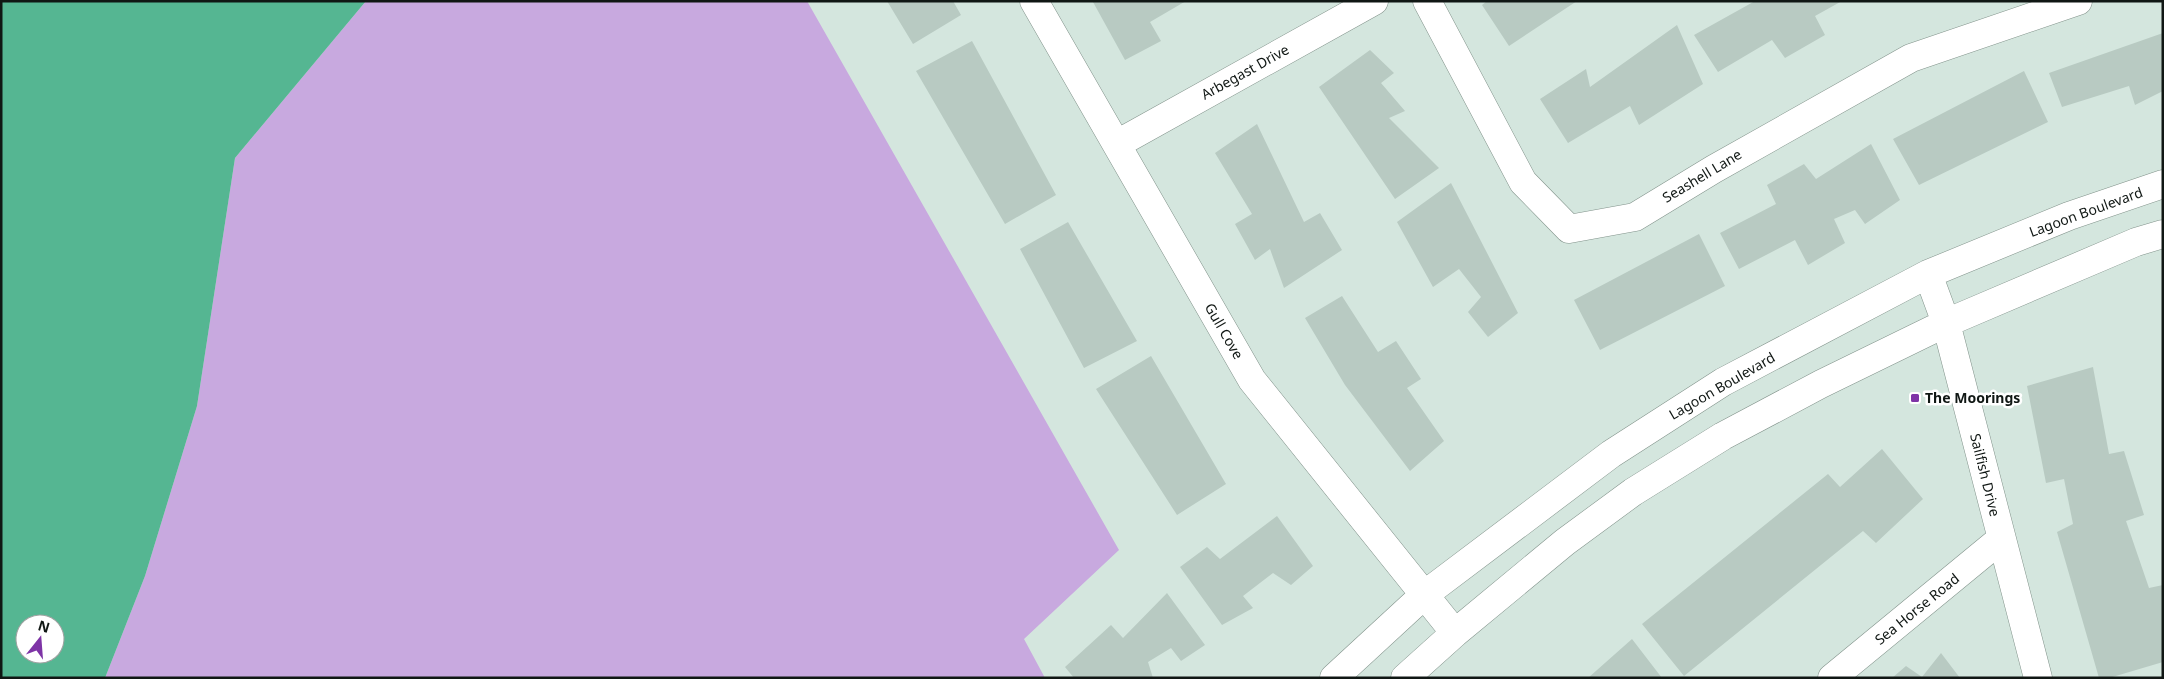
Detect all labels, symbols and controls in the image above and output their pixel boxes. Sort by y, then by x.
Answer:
street label: Arbegast Drive [1197,40,1292,104]
street label: Seashell Lane [1659,144,1745,207]
street label: Lagoon Boulevard [2026,182,2145,241]
street label: Gull Cove [1201,299,1248,362]
street label: Lagoon Boulevard [1665,347,1778,424]
place label: The Moorings [1925,388,2020,407]
marker: The Moorings [1909,392,1921,404]
street label: Sailfish Drive [1966,431,2005,518]
street label: Sea Horse Road [1870,569,1963,649]
north arrow [15,614,65,664]
text: N [36,615,52,637]

